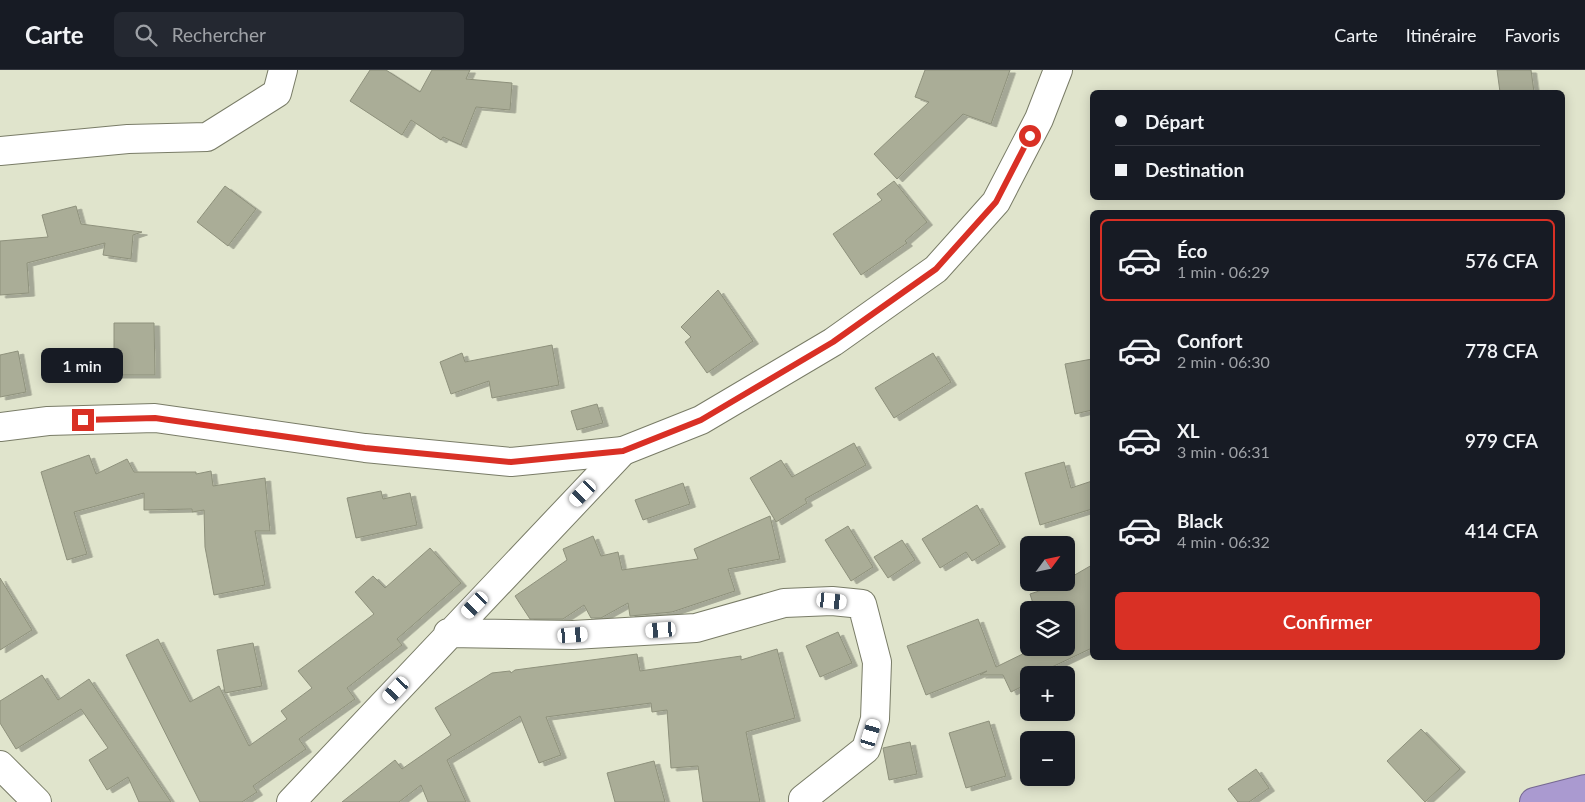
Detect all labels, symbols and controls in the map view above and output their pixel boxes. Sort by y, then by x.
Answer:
search box [114,12,464,57]
text: Carte [25,20,84,49]
icon: search [132,21,160,49]
text: Rechercher [172,23,266,46]
text: Carte [1334,24,1378,46]
text: Itinéraire [1406,24,1476,46]
text: Favoris [1504,24,1560,46]
text: Départ [1145,110,1204,133]
route start [1019,125,1041,147]
text: Destination [1145,158,1244,181]
icon: car [1117,238,1162,283]
text: Éco [1177,239,1207,262]
text: 576 CFA [1465,249,1538,272]
text: 1 min · 06:29 [1177,262,1270,281]
icon: car [1117,328,1162,373]
text: Confort [1177,329,1242,352]
text: 778 CFA [1465,339,1538,362]
callout: 1 min [42,348,124,382]
text: 2 min · 06:30 [1177,352,1270,371]
text: 1 min [62,356,102,375]
route end [72,409,94,431]
icon: car [1117,418,1162,463]
text: XL [1177,419,1200,442]
text: 979 CFA [1465,429,1538,452]
text: 3 min · 06:31 [1177,442,1270,461]
car [567,477,598,509]
icon: car [1117,508,1162,553]
text: Black [1177,509,1223,532]
text: 414 CFA [1465,519,1538,542]
text: 4 min · 06:32 [1177,532,1270,551]
north arrow [1020,536,1075,591]
map controls [1020,536,1075,786]
car [459,589,490,621]
car [816,592,847,610]
button: Confirmer [1115,592,1540,650]
button: layers [1020,601,1075,656]
car [645,621,676,639]
car [557,626,588,644]
button: + [1020,666,1075,721]
car [380,674,411,706]
car [859,717,882,751]
button: − [1020,731,1075,786]

